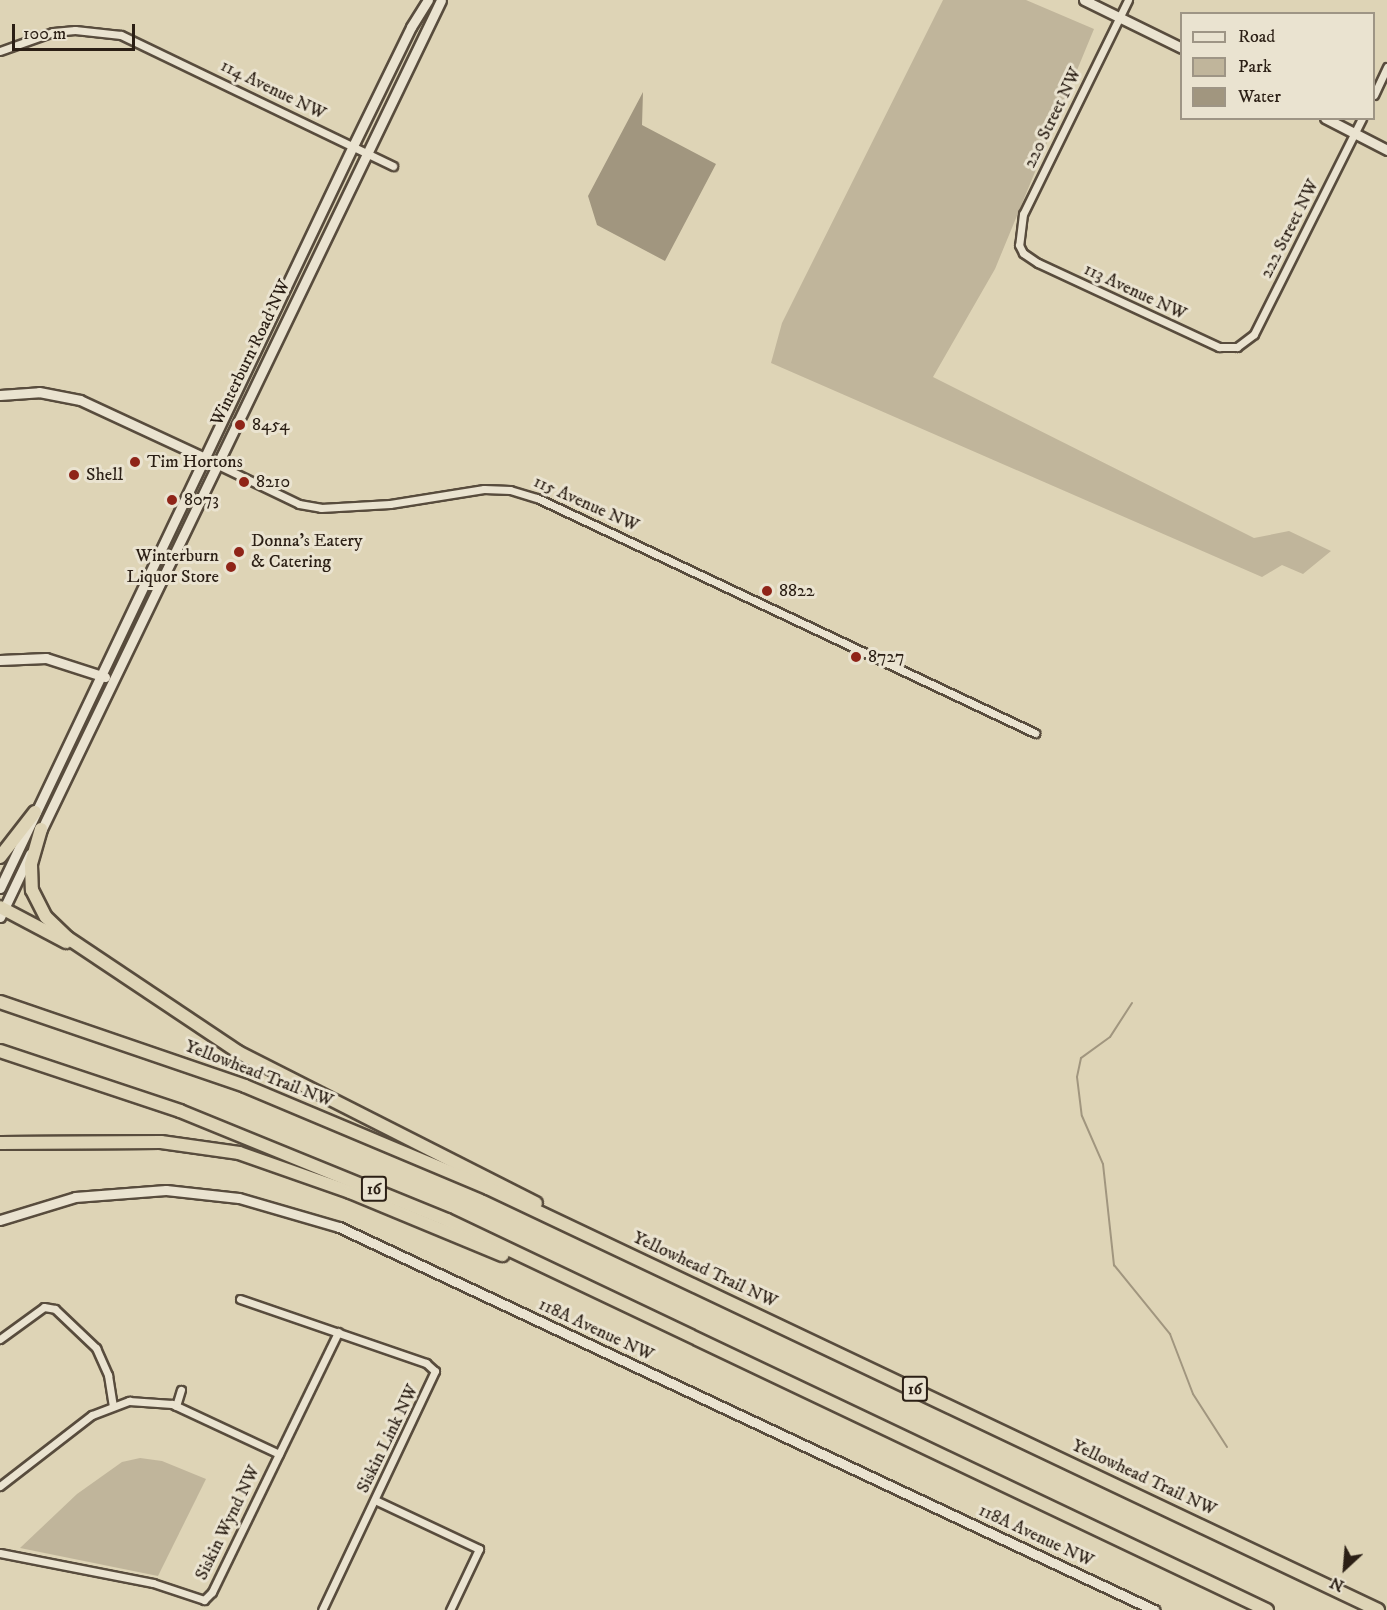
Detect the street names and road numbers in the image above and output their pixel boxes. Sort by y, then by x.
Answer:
street label: 114 Avenue NW [217,55,329,125]
street label: 220 Street NW [1019,64,1087,172]
street label: 222 Street NW [1256,176,1324,282]
street label: 113 Avenue NW [1080,259,1190,325]
street label: Winterburn Road NW [206,276,296,430]
street label: 115 Avenue NW [530,471,642,537]
street label: Yellowhead Trail NW [182,1036,336,1112]
road number: 16 [360,1176,388,1202]
street label: Yellowhead Trail NW [629,1227,781,1313]
street label: 118A Avenue NW [535,1294,657,1366]
road number: 16 [902,1376,928,1402]
street label: Siskin Link NW [352,1381,424,1497]
street label: Yellowhead Trail NW [1068,1435,1220,1521]
street label: Siskin Wynd NW [191,1462,265,1584]
street label: 118A Avenue NW [975,1500,1097,1572]

